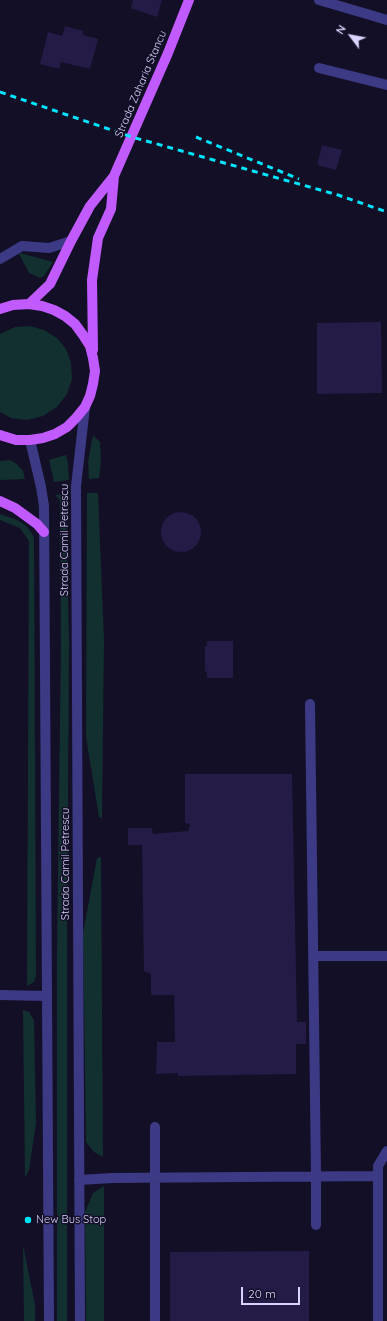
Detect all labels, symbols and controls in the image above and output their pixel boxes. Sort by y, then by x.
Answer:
north arrow [331,16,371,56]
text: N [333,22,349,37]
street label: Strada Zaharia Stancu [112,29,170,139]
street label: Strada Camil Petrescu [58,484,72,596]
street label: Strada Camil Petrescu [59,808,73,920]
place label: New Bus Stop [36,1213,106,1227]
marker: New Bus Stop [23,1215,33,1225]
scale bar [243,1279,302,1305]
text: 20 m [248,1286,276,1301]

